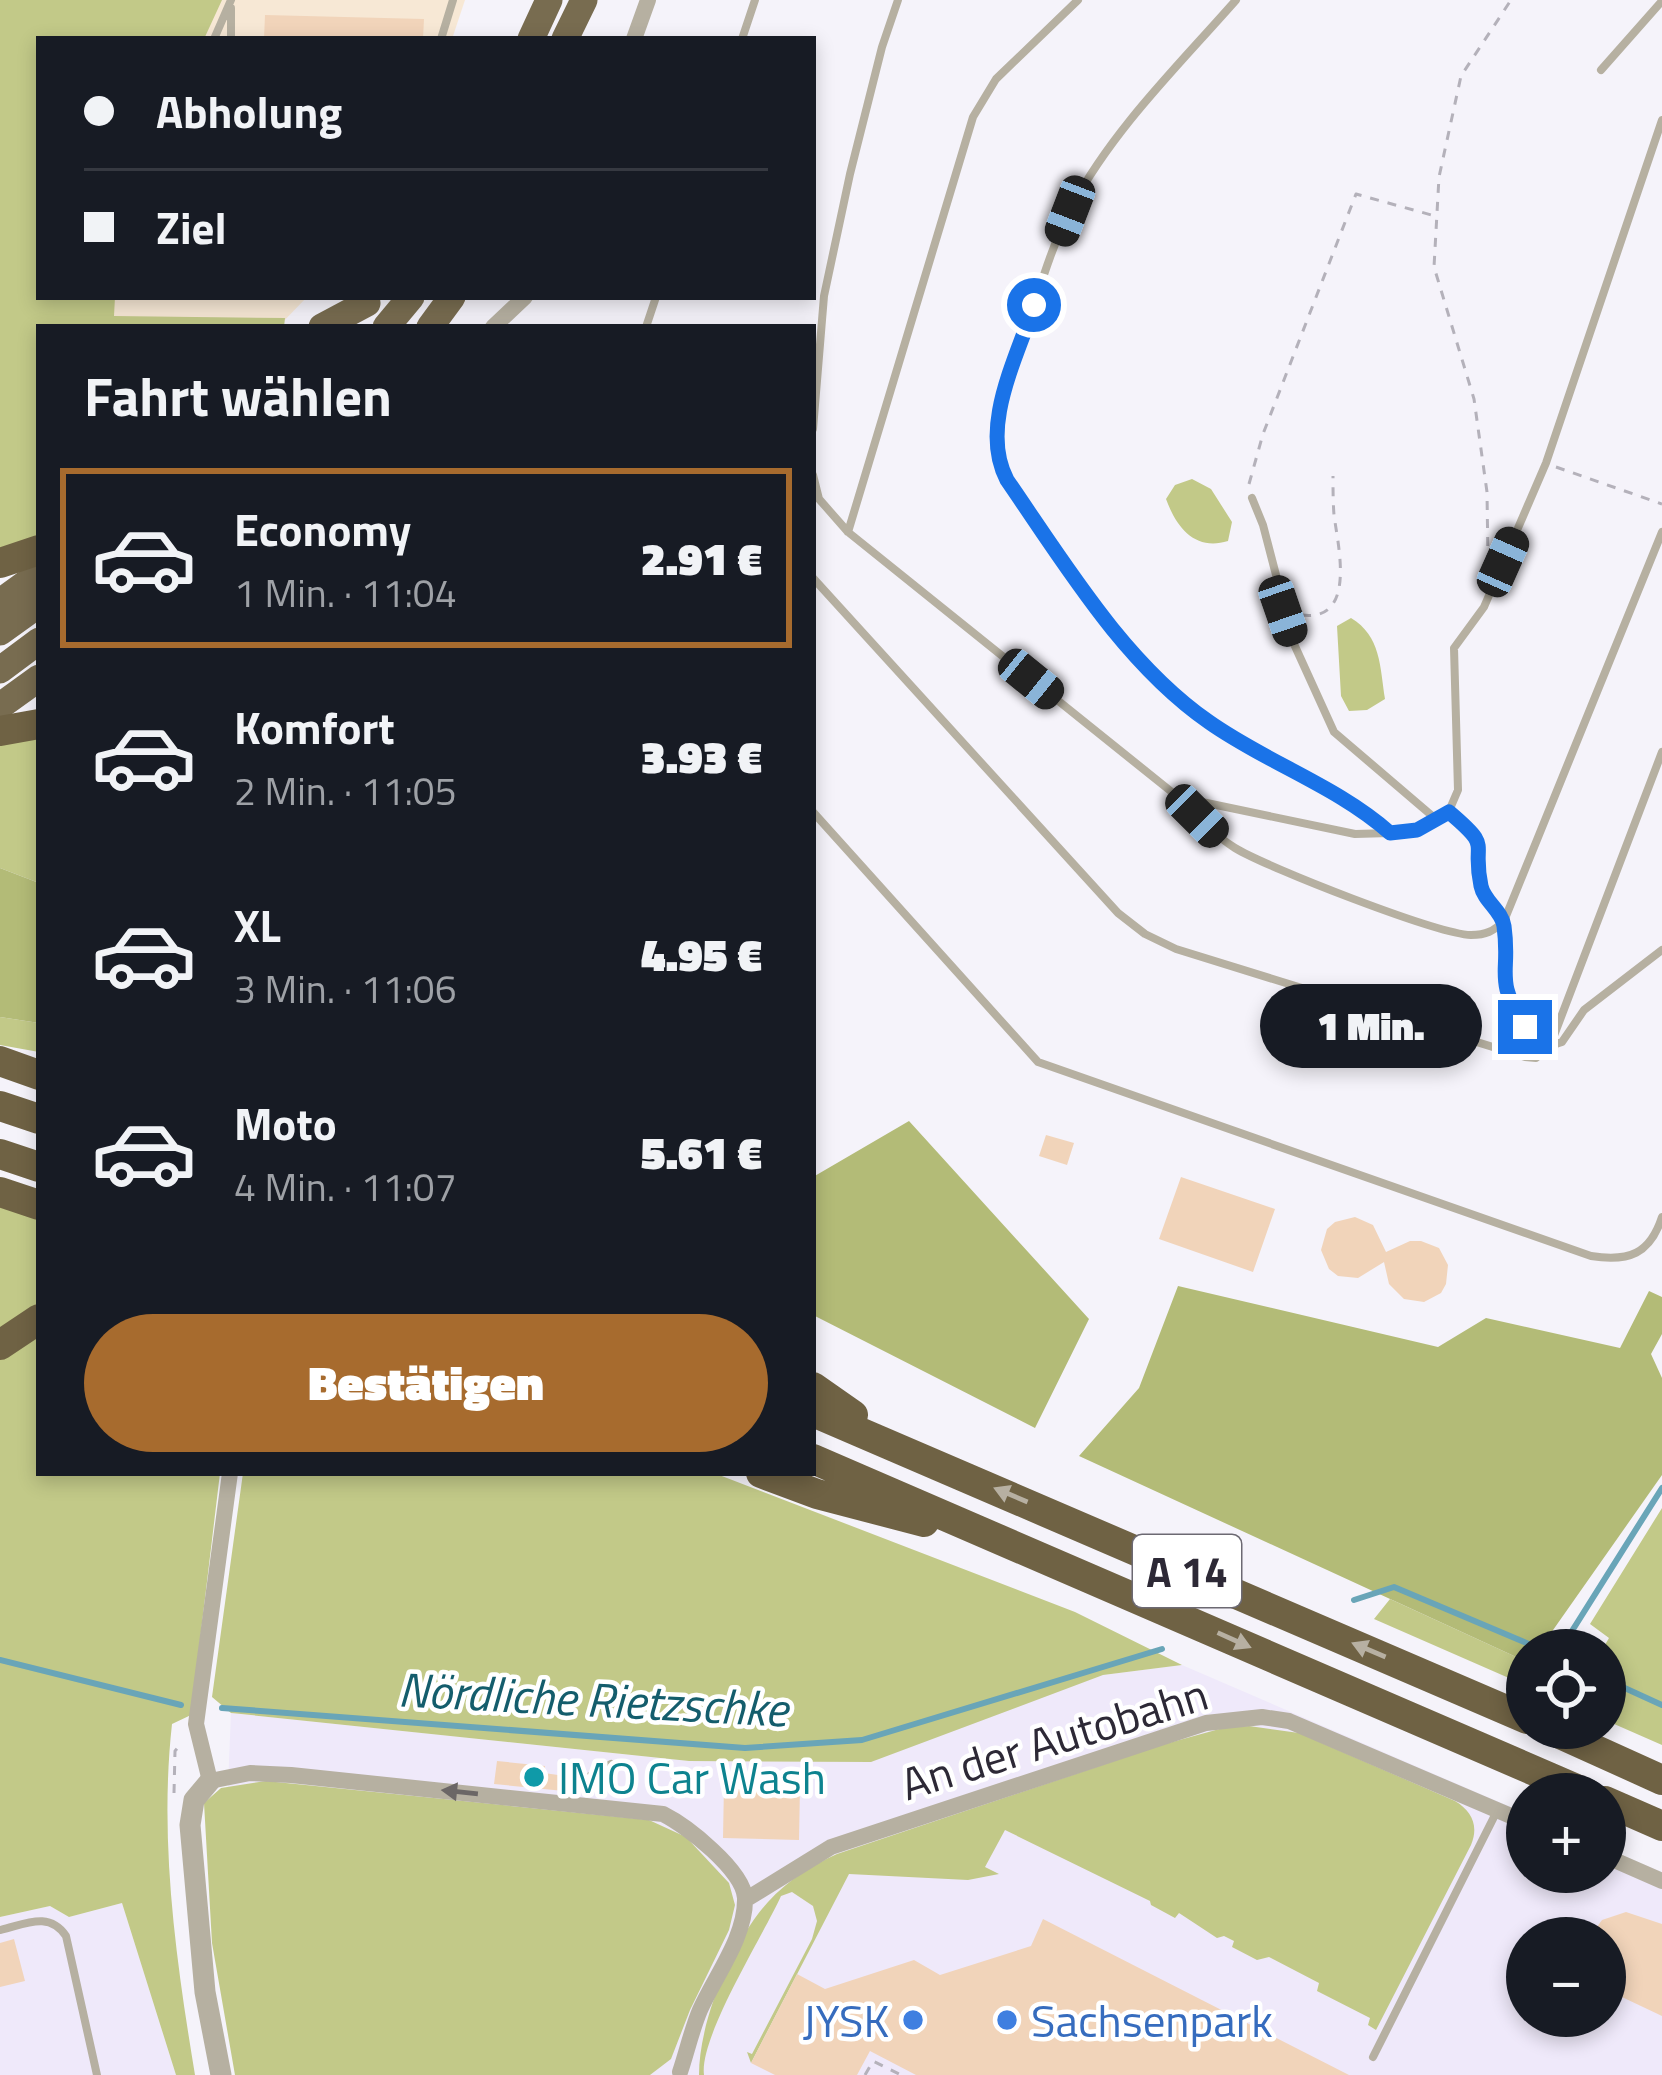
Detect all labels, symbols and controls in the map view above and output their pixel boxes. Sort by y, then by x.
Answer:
text: Abholung [156,77,342,145]
car [1040,171,1100,251]
text: Ziel [156,193,227,261]
route start [1007,278,1061,332]
text: Fahrt wählen [84,355,392,437]
text: Economy [234,495,411,563]
icon: car [90,504,198,612]
car [1472,522,1534,602]
text: 2.91 € [641,524,762,592]
text: 1 Min. · 11:04 [234,563,457,622]
car [1254,571,1312,651]
car [992,642,1070,716]
text: Komfort [234,693,395,761]
icon: car [90,702,198,810]
text: 3.93 € [641,722,762,790]
text: 2 Min. · 11:05 [234,761,457,820]
car [1159,778,1235,854]
text: XL [234,891,281,959]
icon: car [90,900,198,1008]
text: 4.95 € [641,920,762,988]
text: 3 Min. · 11:06 [234,959,457,1018]
callout: 1 Min. [1261,985,1483,1069]
text: 1 Min. [1317,996,1425,1055]
route end [1498,1000,1552,1054]
text: Moto [234,1089,337,1157]
icon: car [90,1098,198,1206]
text: 5.61 € [641,1118,762,1186]
text: 4 Min. · 11:07 [234,1157,457,1216]
button: Bestätigen [84,1314,768,1452]
one-way arrow [992,1485,1028,1504]
road number: A 14 [1133,1535,1241,1607]
map controls [1506,1629,1626,2037]
button: locate [1506,1629,1626,1749]
one-way arrow [1217,1630,1252,1650]
one-way arrow [1350,1640,1386,1659]
water label: Nördliche Rietzschke [396,1652,792,1746]
street label: An der Autobahn [892,1659,1216,1817]
place label: IMO Car Wash [558,1743,826,1811]
marker: IMO Car Wash [521,1764,547,1790]
button: + [1506,1773,1626,1893]
one-way arrow [441,1783,478,1802]
button: − [1506,1917,1626,2037]
place label: JYSK [803,1986,889,2054]
place label: Sachsenpark [1031,1986,1273,2054]
marker: JYSK [900,2007,926,2033]
marker: Sachsenpark [994,2007,1020,2033]

